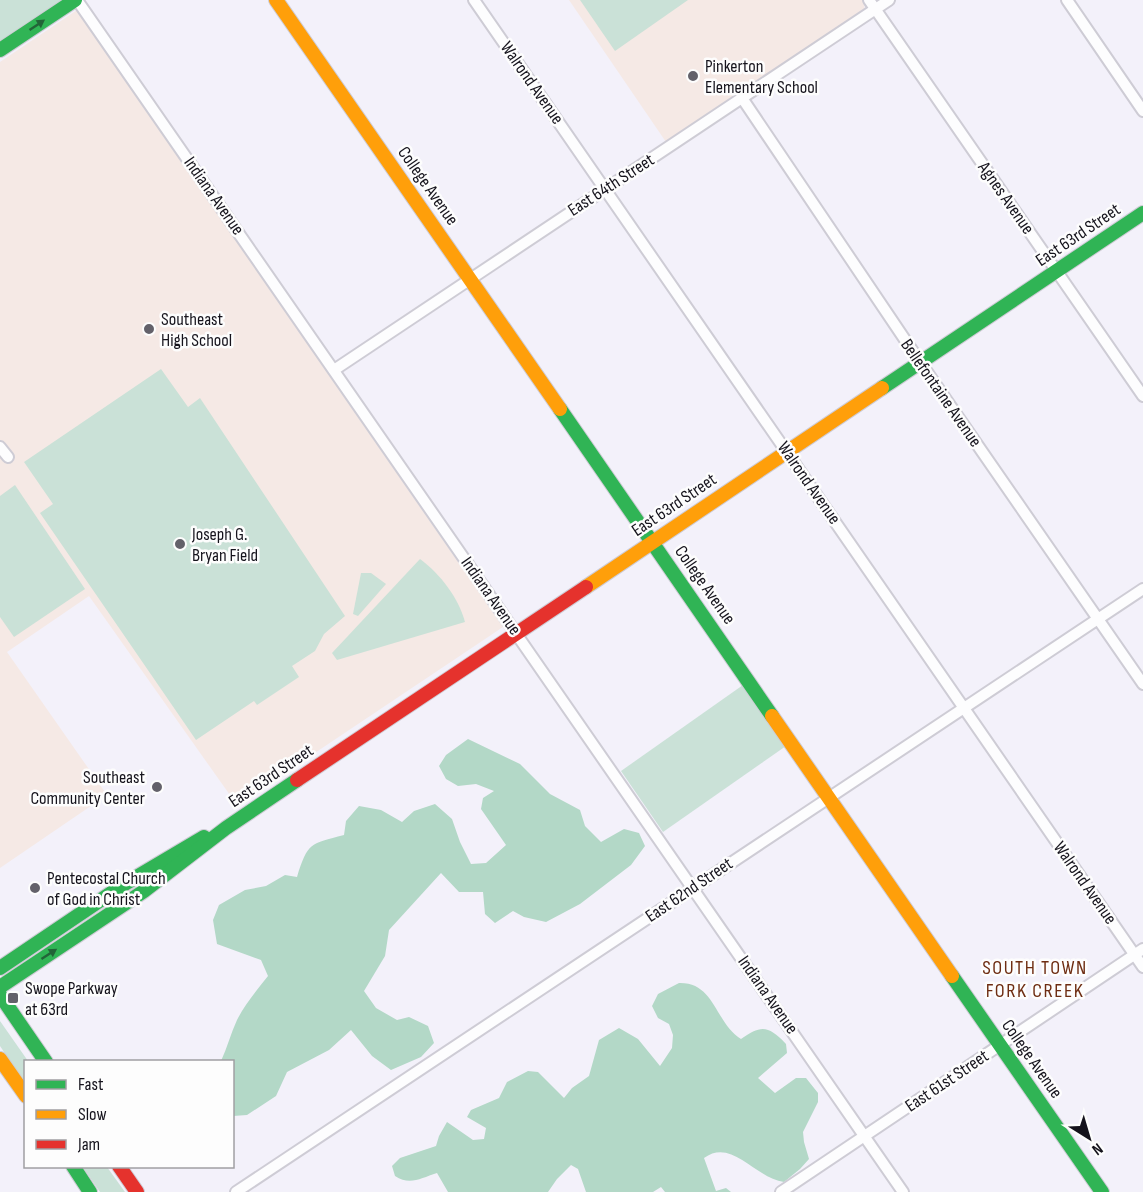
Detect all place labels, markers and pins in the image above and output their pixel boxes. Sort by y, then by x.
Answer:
place label: Pinkerton Elementary School [705,56,818,98]
marker: Pinkerton Elementary School [686,69,700,83]
place label: Southeast High School [161,309,232,351]
marker: Southeast High School [142,322,156,336]
place label: Joseph G. Bryan Field [191,524,258,566]
marker: Joseph G. Bryan Field [173,537,187,551]
place label: Southeast Community Center [31,767,146,809]
marker: Southeast Community Center [150,780,164,794]
place label: Pentecostal Church of God in Christ [47,868,166,910]
marker: Pentecostal Church of God in Christ [28,881,42,895]
place label: Swope Parkway at 63rd [25,978,118,1020]
marker: Swope Parkway at 63rd [6,991,20,1005]

